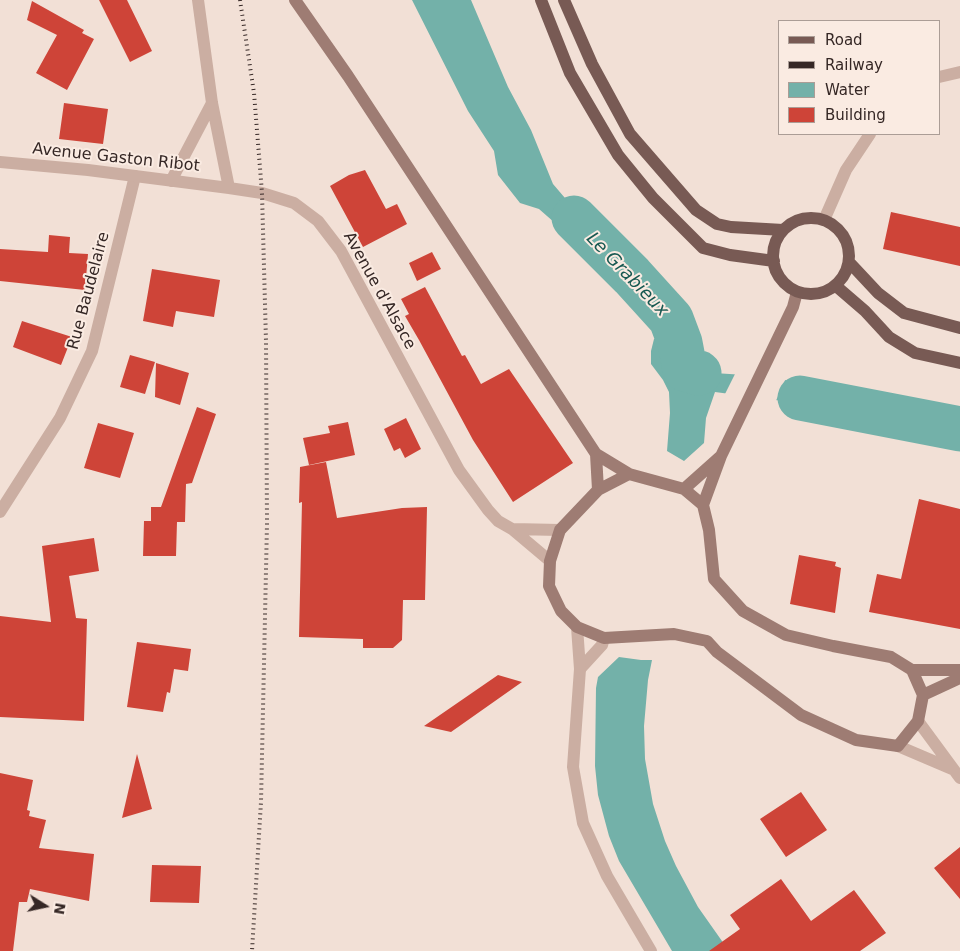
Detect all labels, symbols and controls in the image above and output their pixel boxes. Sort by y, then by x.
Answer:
legend [778,20,940,135]
text: Road [825,31,863,49]
text: Railway [825,56,883,74]
text: Water [825,81,869,99]
text: Building [825,106,886,124]
street label: Avenue Gaston Ribot [31,140,201,176]
water label: Le Grabieux [581,228,673,322]
street label: Avenue d'Alsace [339,229,419,353]
street label: Rue Baudelaire [64,230,114,352]
north arrow [20,881,70,931]
text: N [51,901,69,916]

